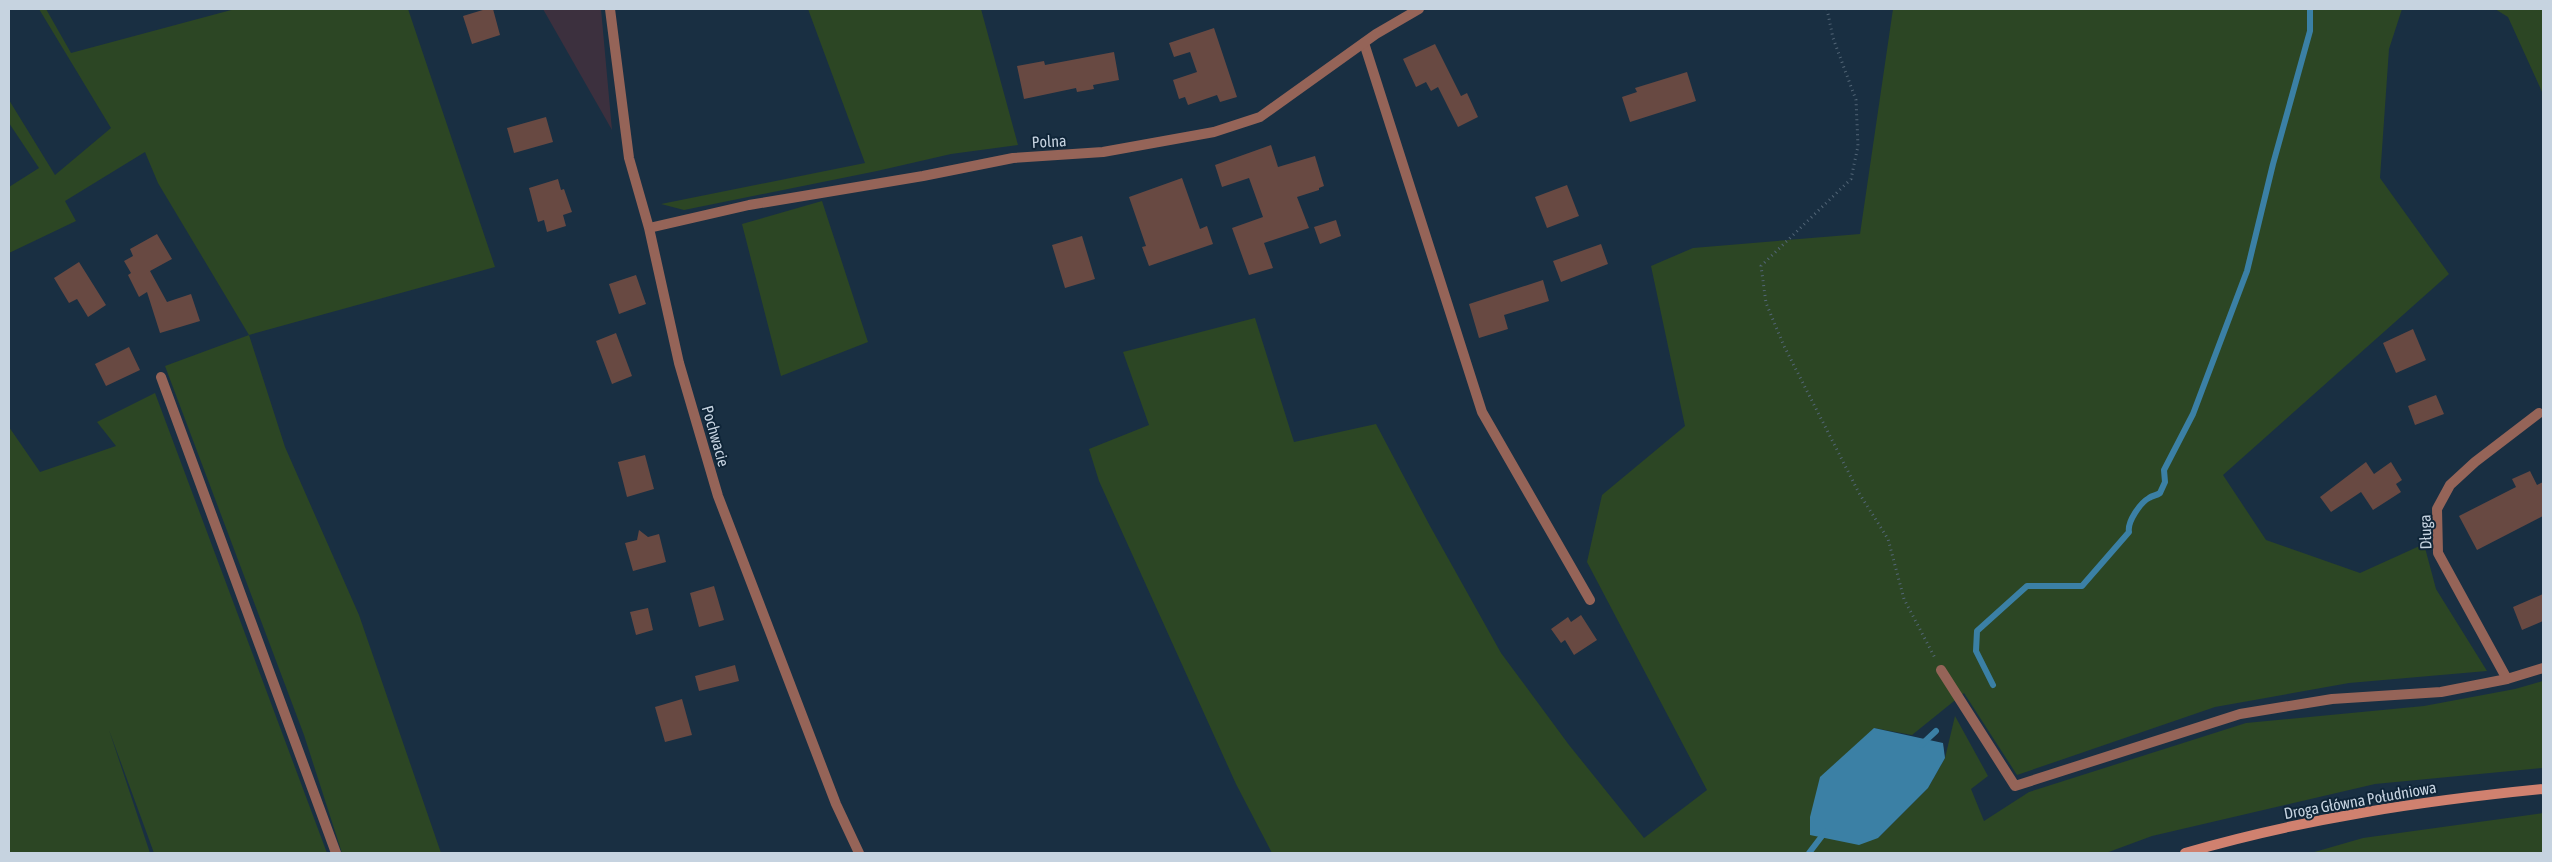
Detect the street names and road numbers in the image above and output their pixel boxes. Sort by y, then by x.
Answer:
street label: Polna [1031,131,1067,151]
street label: Pochwacie [699,403,733,469]
street label: Długa [2415,514,2436,550]
street label: Droga Główna Południowa [2282,778,2438,823]

